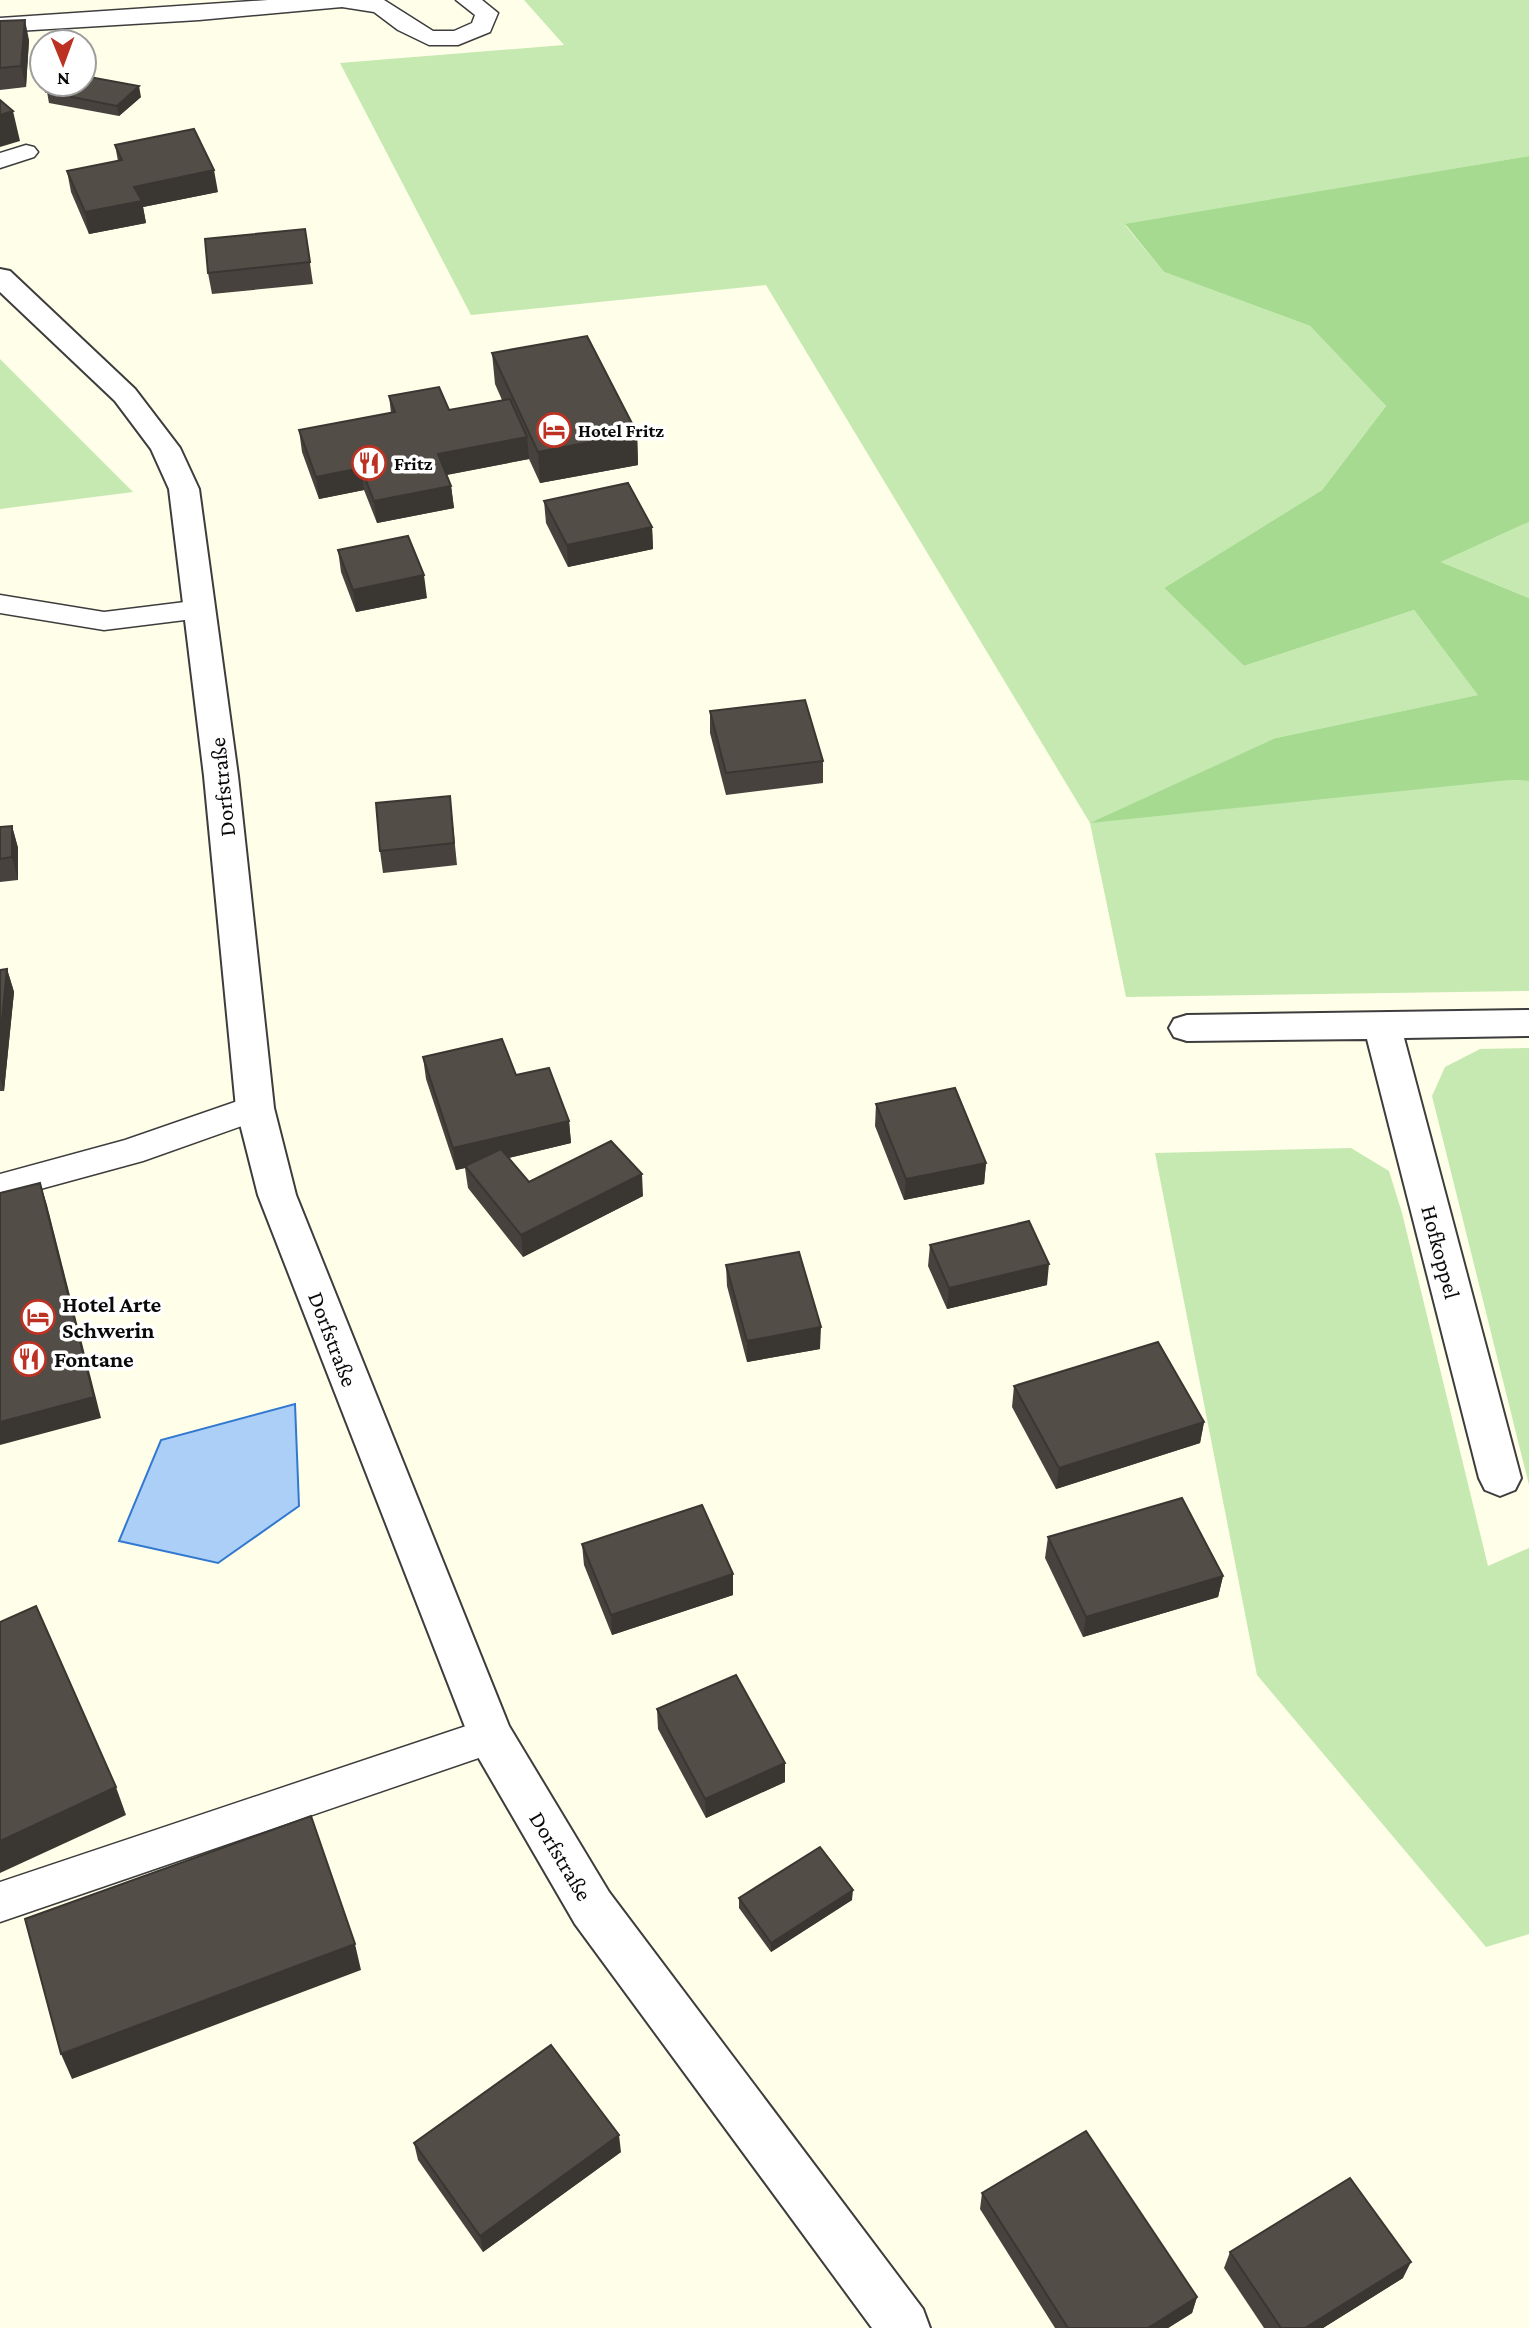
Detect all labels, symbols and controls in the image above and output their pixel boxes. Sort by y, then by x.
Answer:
north arrow [28,28,98,98]
text: N [57,69,70,90]
hotel icon: Hotel Fritz [535,411,573,449]
place label: Hotel Fritz [578,420,664,441]
restaurant icon: Fritz [350,444,388,482]
place label: Fritz [394,453,433,474]
street label: Dorfstraße [204,736,240,838]
street label: Hofkoppel [1416,1202,1466,1302]
street label: Dorfstraße [303,1288,363,1390]
place label: Hotel Arte Schwerin [62,1291,161,1343]
hotel icon: Hotel Arte Schwerin [19,1298,57,1336]
restaurant icon: Fontane [10,1340,48,1378]
place label: Fontane [54,1346,134,1372]
street label: Dorfstraße [524,1807,598,1905]

